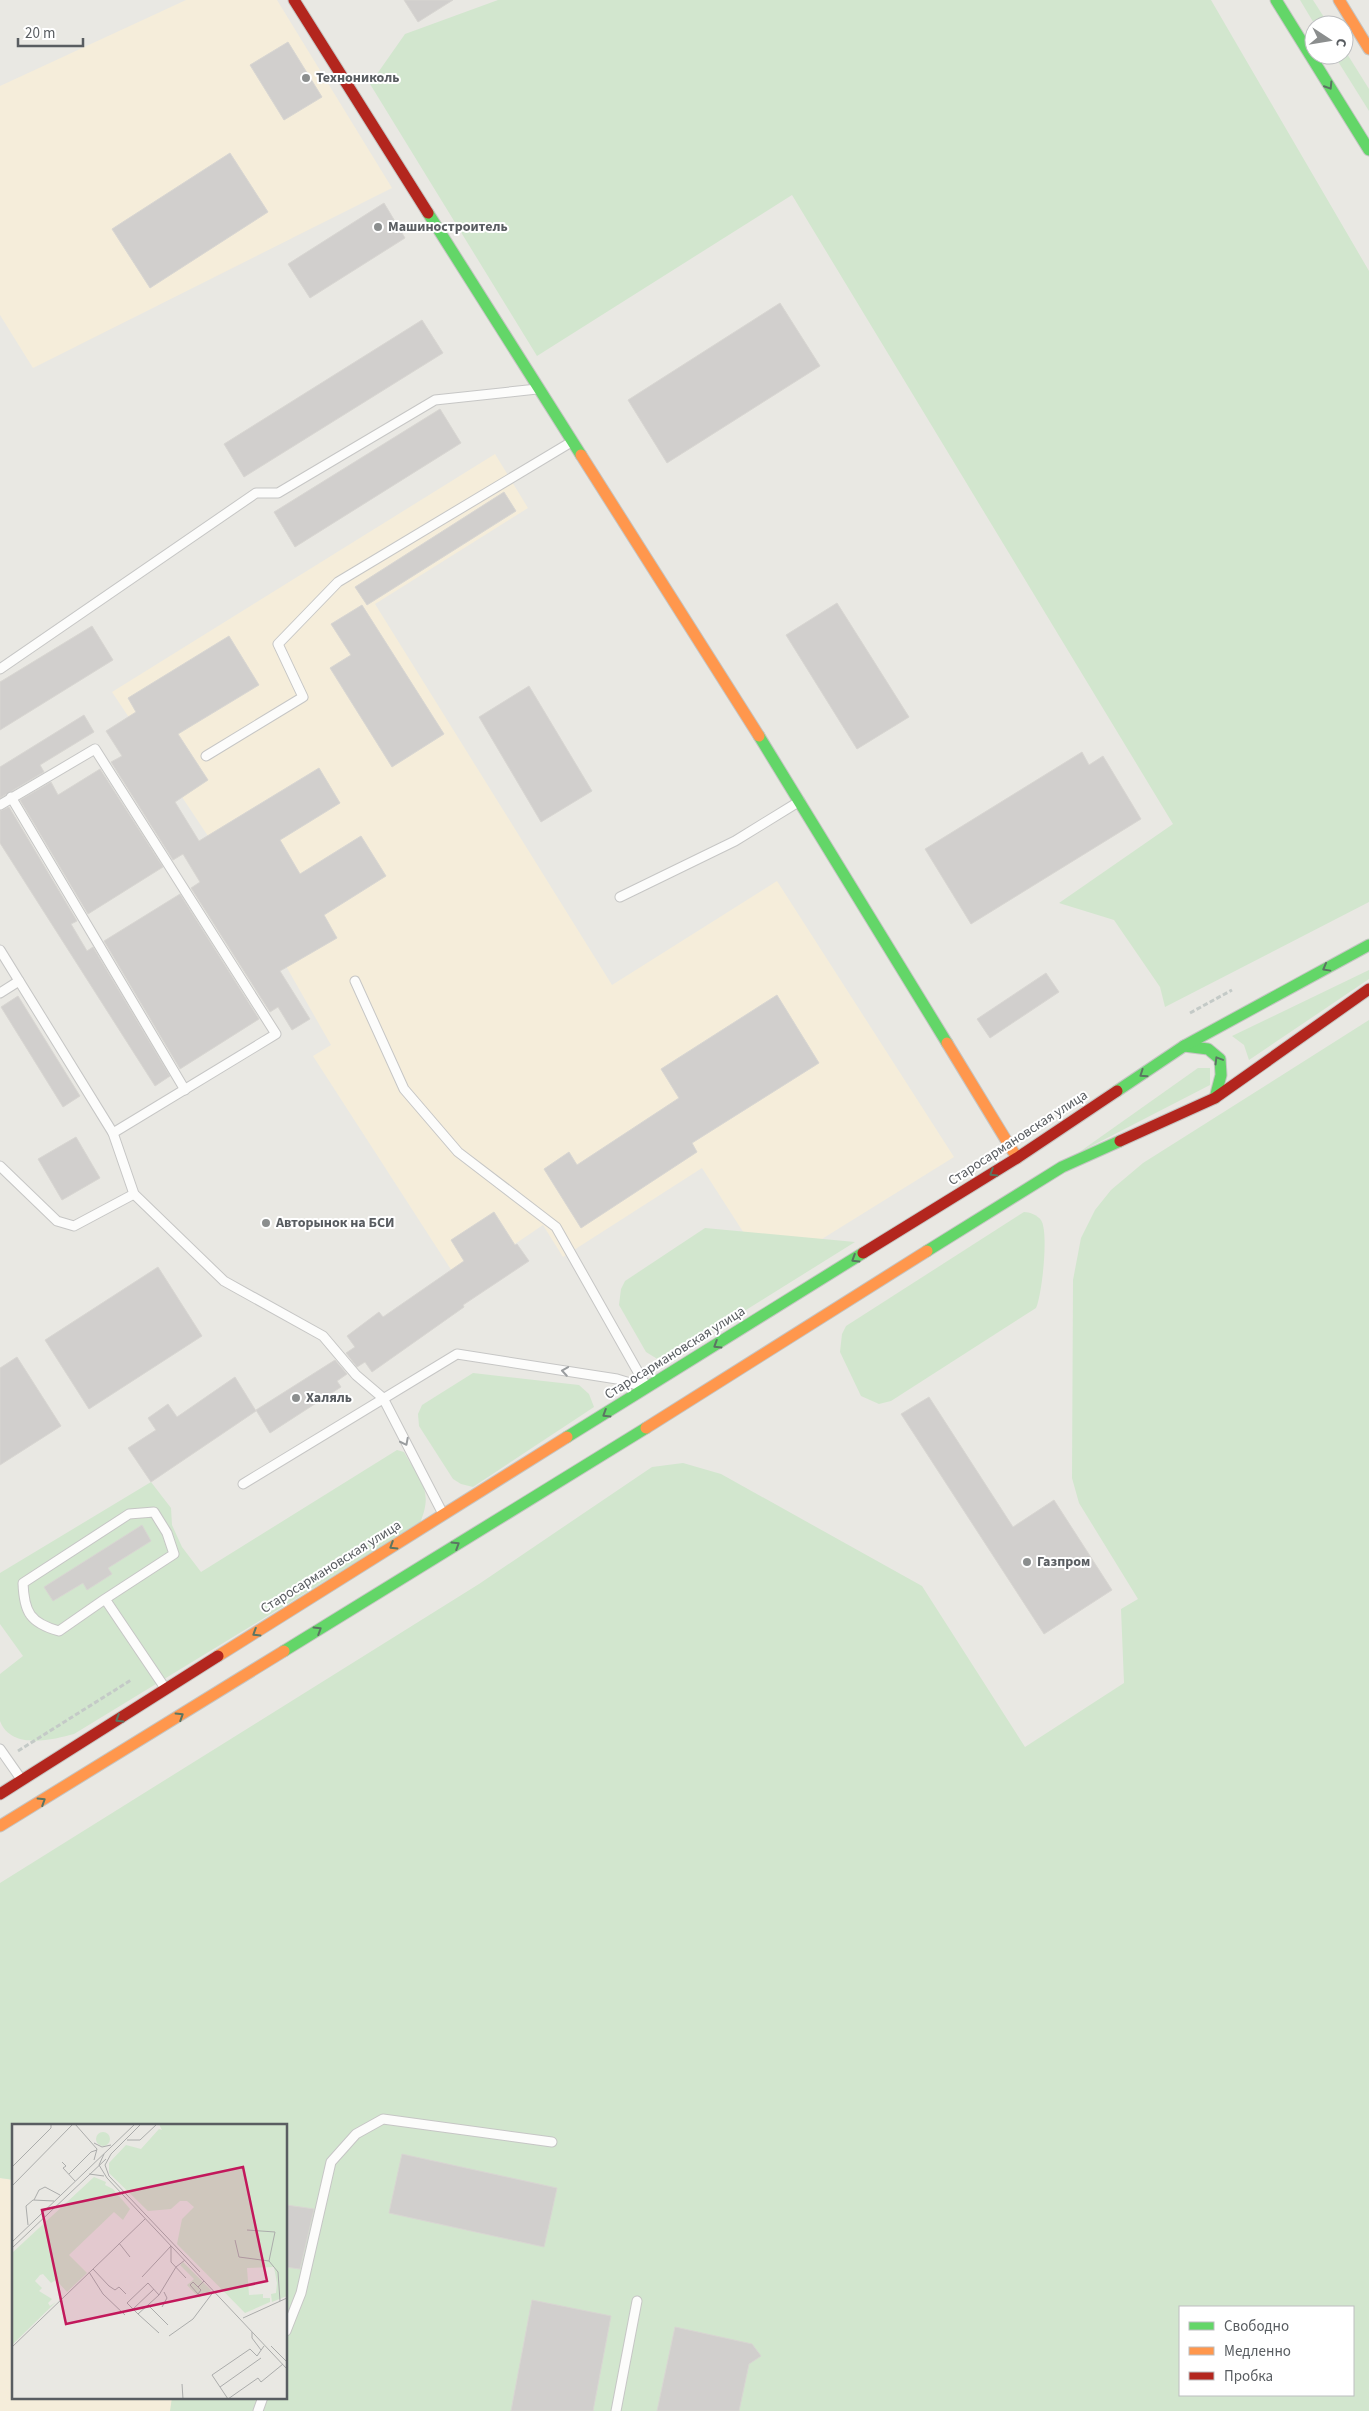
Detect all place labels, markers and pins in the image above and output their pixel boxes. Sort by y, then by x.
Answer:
place label: Технониколь [316,68,399,88]
marker: Технониколь [300,72,312,84]
place label: Машиностроитель [388,217,508,237]
marker: Машиностроитель [372,221,384,233]
place label: Авторынок на БСИ [275,1213,395,1233]
marker: Авторынок на БСИ [260,1217,272,1229]
place label: Халяль [306,1388,352,1408]
marker: Халяль [290,1392,302,1404]
place label: Газпром [1037,1552,1090,1572]
marker: Газпром [1021,1556,1033,1568]

